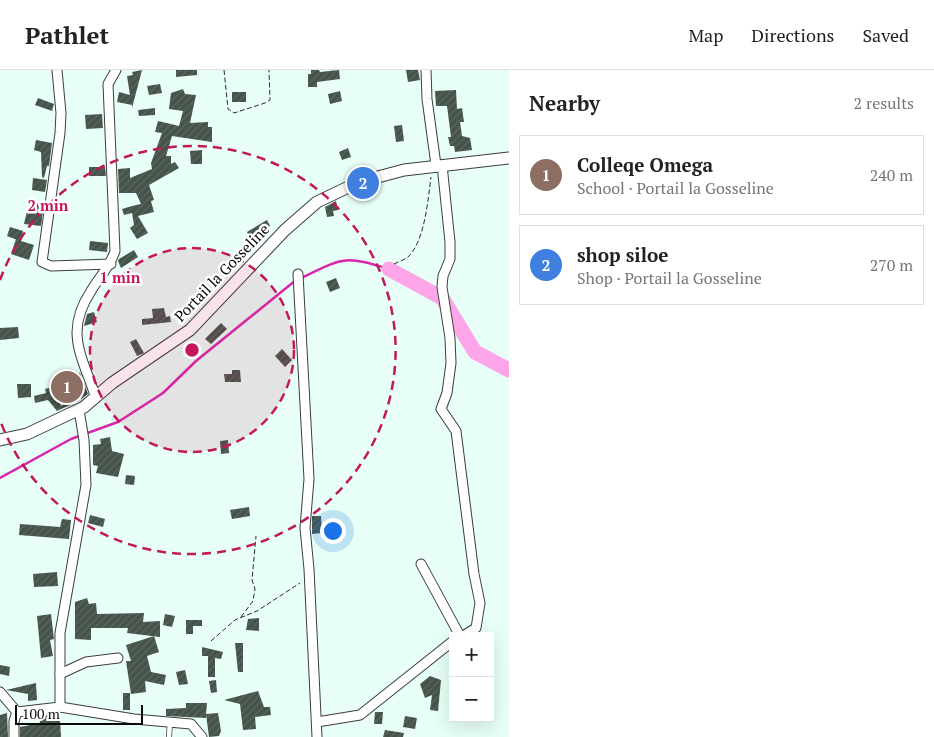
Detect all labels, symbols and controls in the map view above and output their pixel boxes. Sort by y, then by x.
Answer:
text: Pathlet [25,19,109,51]
text: Map [688,23,723,47]
text: Directions [751,23,834,47]
text: Saved [862,23,909,47]
text: Nearby [529,89,600,117]
text: 2 results [854,92,914,114]
text: Colleqe Omega [577,152,713,177]
pin: 2 [347,164,379,202]
text: 1 [541,164,551,186]
text: 240 m [870,164,913,186]
text: School · Portail la Gosseline [577,177,774,199]
text: 2 min [27,195,69,215]
street label: Portail la Gosseline [169,219,273,326]
text: shop siloe [577,242,668,267]
text: 2 [541,254,551,276]
text: 270 m [870,254,913,276]
text: 1 min [99,267,141,287]
text: Shop · Portail la Gosseline [577,267,762,289]
centre of rings [183,341,201,359]
pin: 1 [51,368,83,406]
your location [320,518,346,544]
map controls [449,632,494,722]
button: + [449,632,494,677]
button: − [449,677,494,722]
scale bar [15,702,142,725]
text: 100 m [22,704,60,723]

